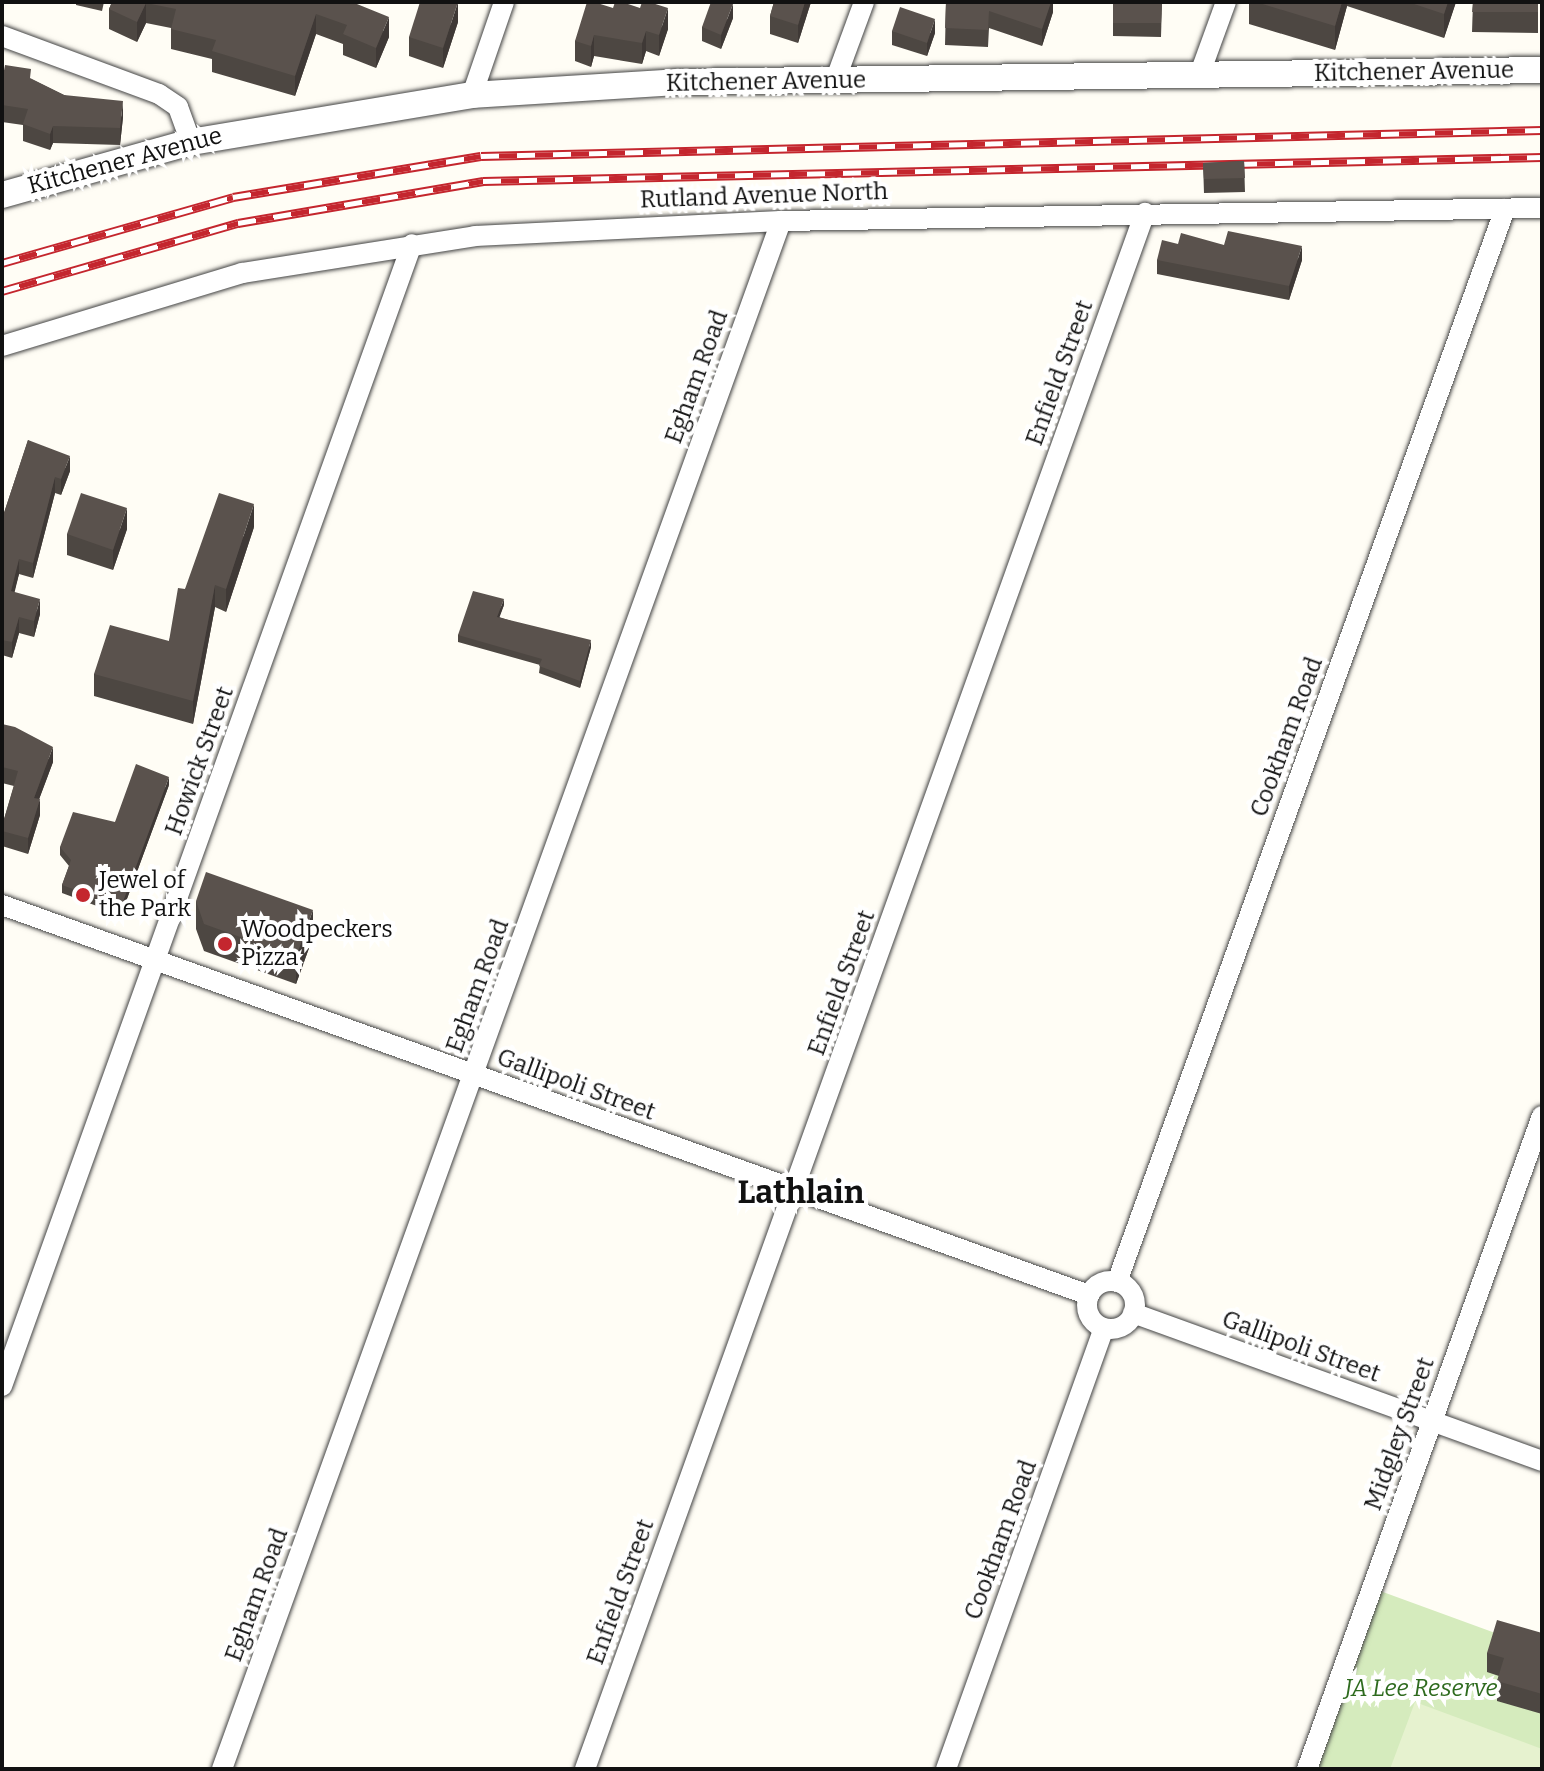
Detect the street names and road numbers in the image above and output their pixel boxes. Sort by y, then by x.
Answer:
street label: Kitchener Avenue [1314,56,1514,88]
street label: Kitchener Avenue [666,66,866,98]
street label: Kitchener Avenue [25,121,225,201]
street label: Rutland Avenue North [639,177,889,215]
street label: Enfield Street [1020,296,1100,450]
street label: Egham Road [660,306,734,448]
street label: Cookham Road [1245,653,1329,821]
street label: Howick Street [160,683,240,839]
street label: Enfield Street [802,906,882,1060]
street label: Egham Road [441,915,515,1057]
street label: Gallipoli Street [493,1043,659,1127]
street label: Gallipoli Street [1218,1305,1384,1389]
street label: Midgley Street [1359,1354,1441,1514]
street label: Cookham Road [959,1456,1043,1624]
street label: Enfield Street [581,1515,661,1669]
street label: Egham Road [220,1524,294,1666]

